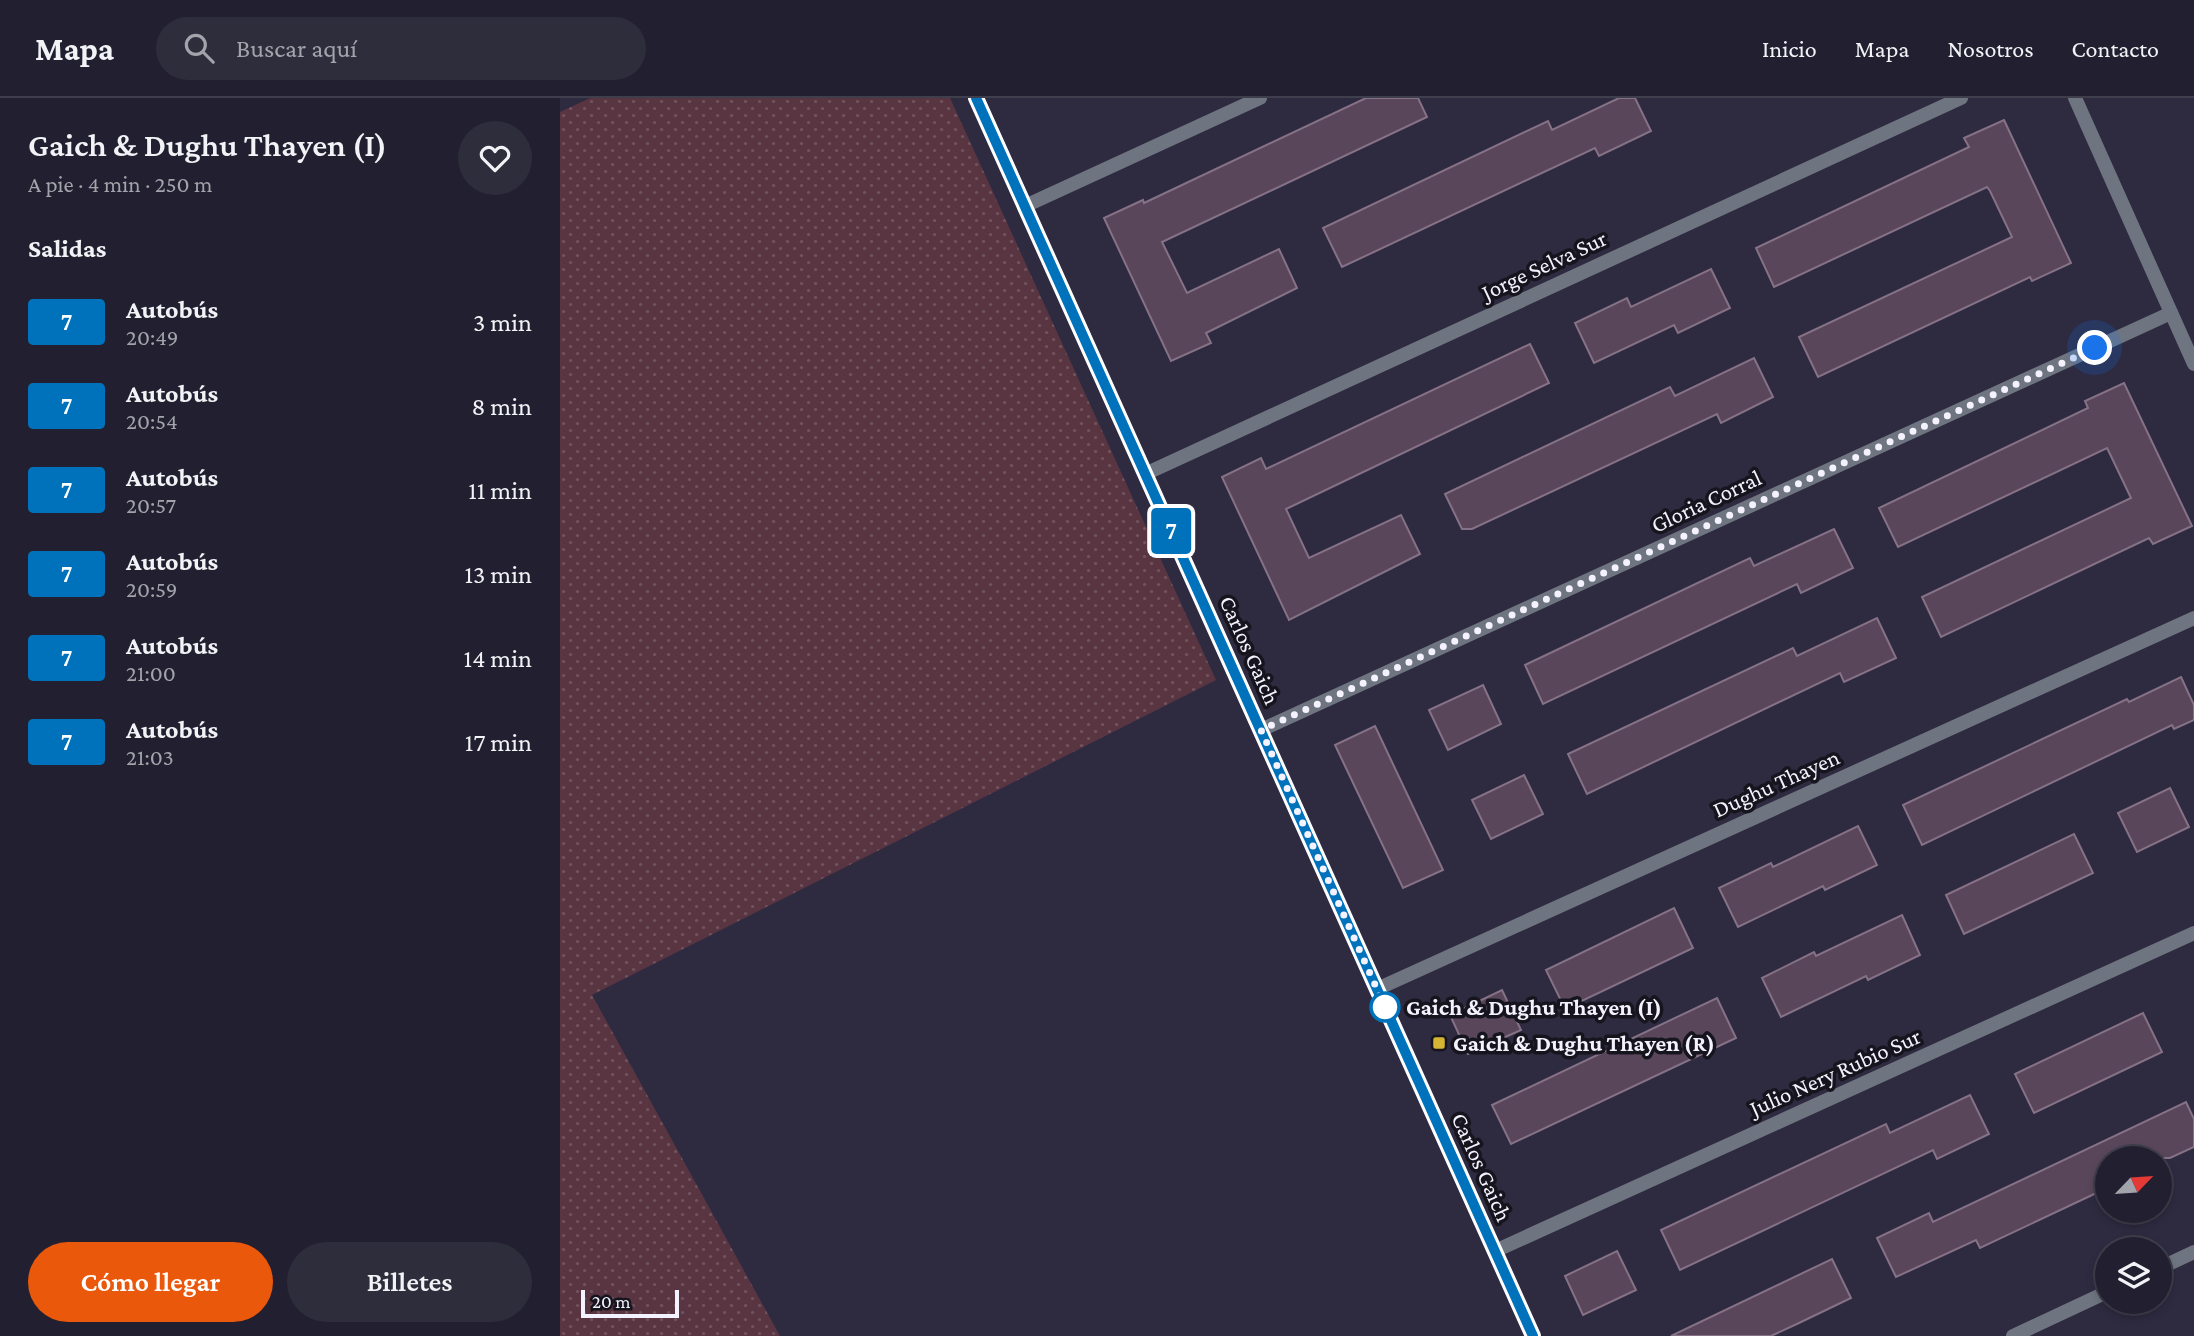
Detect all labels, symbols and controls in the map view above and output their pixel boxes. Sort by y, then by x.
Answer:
search box [156,17,646,80]
icon: search [180,29,218,67]
text: Mapa [35,30,114,67]
text: Buscar aquí [236,34,357,63]
text: Inicio [1762,35,1817,62]
text: Mapa [1855,35,1909,62]
text: Nosotros [1947,35,2034,62]
text: Contacto [2072,35,2159,62]
button: heart [458,121,532,195]
text: Gaich & Dughu Thayen (I) [28,126,387,163]
text: A pie · 4 min · 250 m [28,171,212,197]
street label: Jorge Selva Sur [1476,225,1611,306]
text: Salidas [28,234,106,263]
text: Autobús [126,295,218,324]
text: 7 [61,308,72,335]
text: 3 min [473,308,532,337]
text: 20:49 [126,324,178,350]
your location [2077,330,2112,365]
text: Autobús [126,379,218,408]
text: 7 [61,392,72,419]
text: 8 min [471,392,532,421]
text: 20:54 [126,408,178,434]
text: Autobús [126,463,218,492]
street label: Gloria Corral [1647,464,1765,538]
text: 7 [61,476,72,503]
text: 11 min [468,476,532,505]
text: 20:57 [126,492,176,518]
line badge: 7 [1148,508,1194,554]
text: 7 [1165,517,1177,544]
text: Autobús [126,547,218,576]
text: 7 [61,560,72,587]
text: 13 min [464,560,532,589]
text: 20:59 [126,576,177,602]
street label: Carlos Gaich [1215,592,1285,708]
text: Autobús [126,631,218,660]
text: 7 [61,644,72,671]
text: 14 min [464,644,532,673]
text: 21:00 [126,660,176,686]
text: Autobús [126,715,218,744]
text: 7 [61,728,72,755]
text: 17 min [465,728,532,757]
text: 21:03 [126,744,174,770]
street label: Dughu Thayen [1709,744,1843,822]
marker: Gaich & Dughu Thayen (I) [1370,992,1400,1022]
place label: Gaich & Dughu Thayen (I) [1406,994,1662,1021]
street label: Julio Nery Rubio Sur [1744,1023,1925,1122]
place label: Gaich & Dughu Thayen (R) [1453,1030,1715,1057]
marker: Gaich & Dughu Thayen (R) [1431,1035,1447,1051]
street label: Carlos Gaich [1447,1109,1517,1225]
north arrow [2095,1146,2172,1223]
map controls [2095,1146,2172,1314]
button: layers [2095,1237,2172,1314]
button: Cómo llegar [28,1242,273,1322]
button: Billetes [287,1242,532,1322]
scale bar [581,1287,679,1319]
text: 20 m [592,1291,631,1312]

